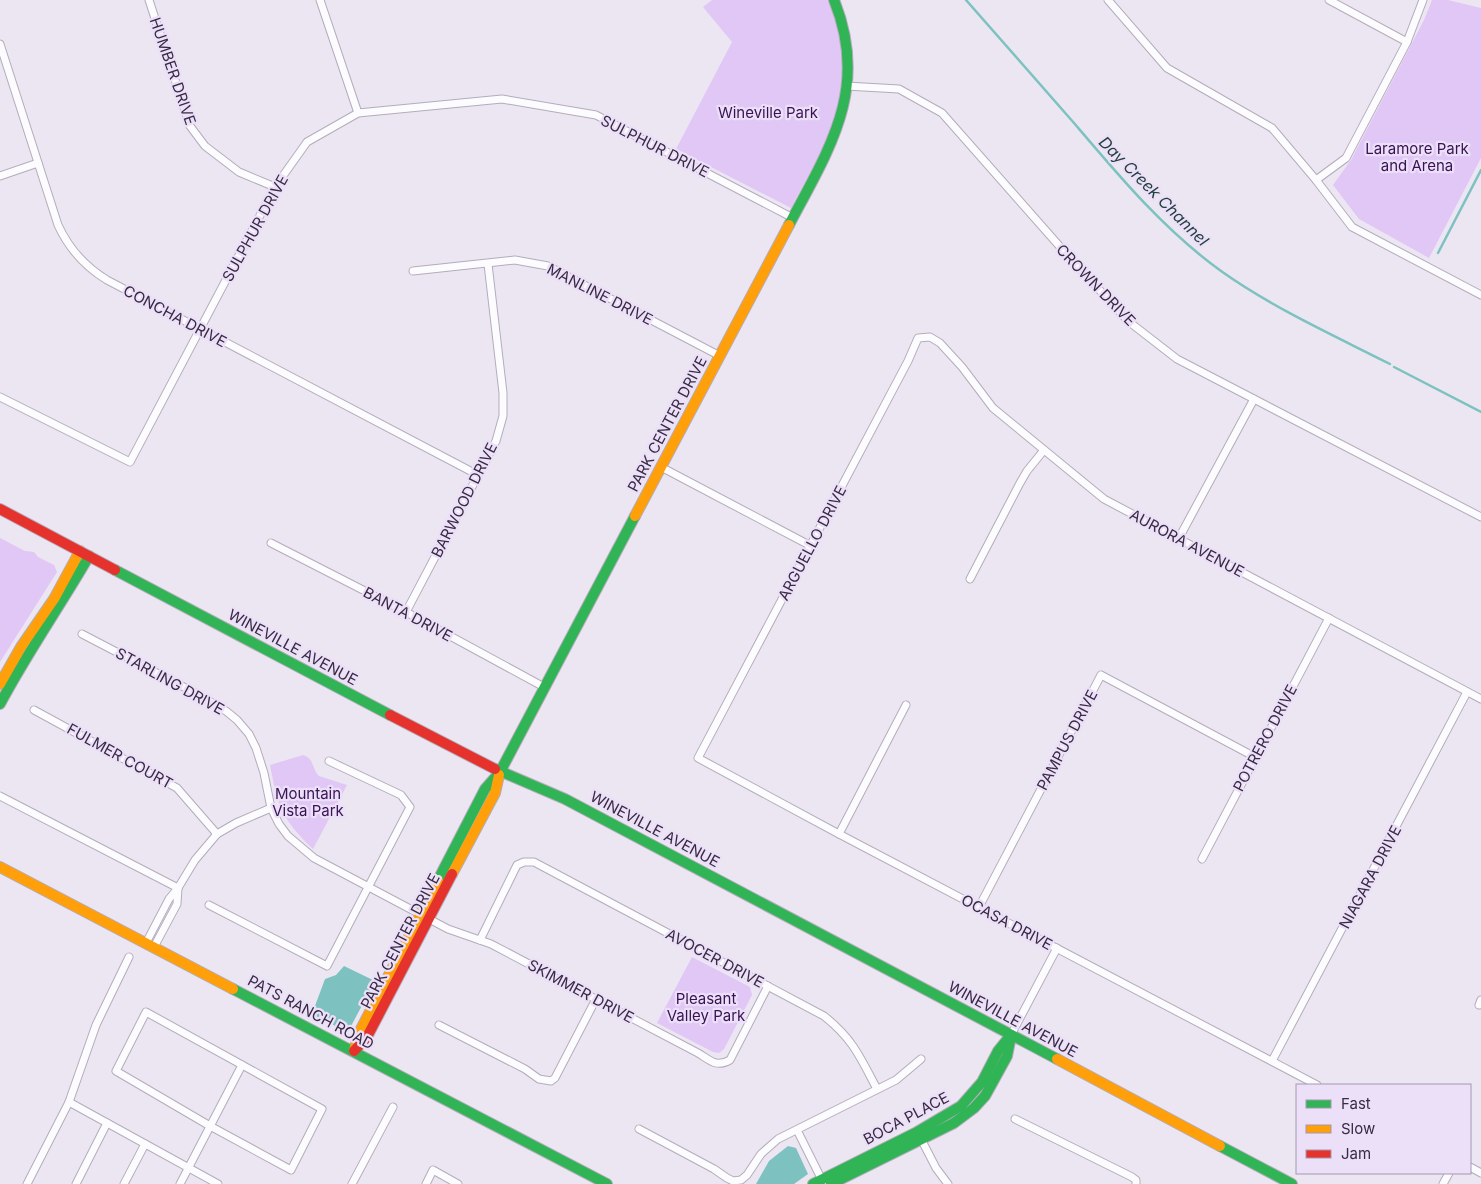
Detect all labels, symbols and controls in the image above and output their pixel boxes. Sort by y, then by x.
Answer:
street label: HUMBER DRIVE [146,15,200,127]
park label: Wineville Park [718,103,819,122]
street label: SULPHUR DRIVE [598,111,712,181]
water label: Day Creek Channel [1095,132,1213,250]
park label: Laramore Park and Arena [1365,139,1470,175]
street label: SULPHUR DRIVE [218,171,292,285]
street label: CROWN DRIVE [1052,240,1140,330]
street label: MANLINE DRIVE [544,259,656,329]
street label: CONCHA DRIVE [120,281,230,351]
street label: PARK CENTER DRIVE [623,353,711,495]
street label: BARWOOD DRIVE [427,439,501,561]
street label: ARGUELLO DRIVE [774,482,850,604]
street label: AURORA AVENUE [1127,505,1247,581]
street label: BANTA DRIVE [360,583,456,645]
street label: WINEVILLE AVENUE [225,605,361,689]
street label: STARLING DRIVE [112,643,228,719]
street label: POTRERO DRIVE [1229,681,1301,795]
street label: PAMPUS DRIVE [1033,687,1101,793]
street label: FULMER COURT [64,719,176,793]
park label: Mountain Vista Park [272,784,345,820]
street label: WINEVILLE AVENUE [587,787,723,871]
street label: NIAGARA DRIVE [1335,822,1405,932]
street label: PARK CENTER DRIVE [356,870,444,1012]
street label: OCASA DRIVE [958,890,1056,954]
street label: AVOCER DRIVE [663,924,767,992]
street label: SKIMMER DRIVE [525,955,637,1027]
street label: PATS RANCH ROAD [245,971,377,1053]
street label: WINEVILLE AVENUE [945,977,1081,1061]
park label: Pleasant Valley Park [667,989,746,1025]
legend [1296,1084,1471,1174]
street label: BOCA PLACE [860,1087,952,1149]
text: Fast [1341,1094,1371,1113]
text: Slow [1341,1119,1375,1138]
text: Jam [1341,1144,1371,1163]

